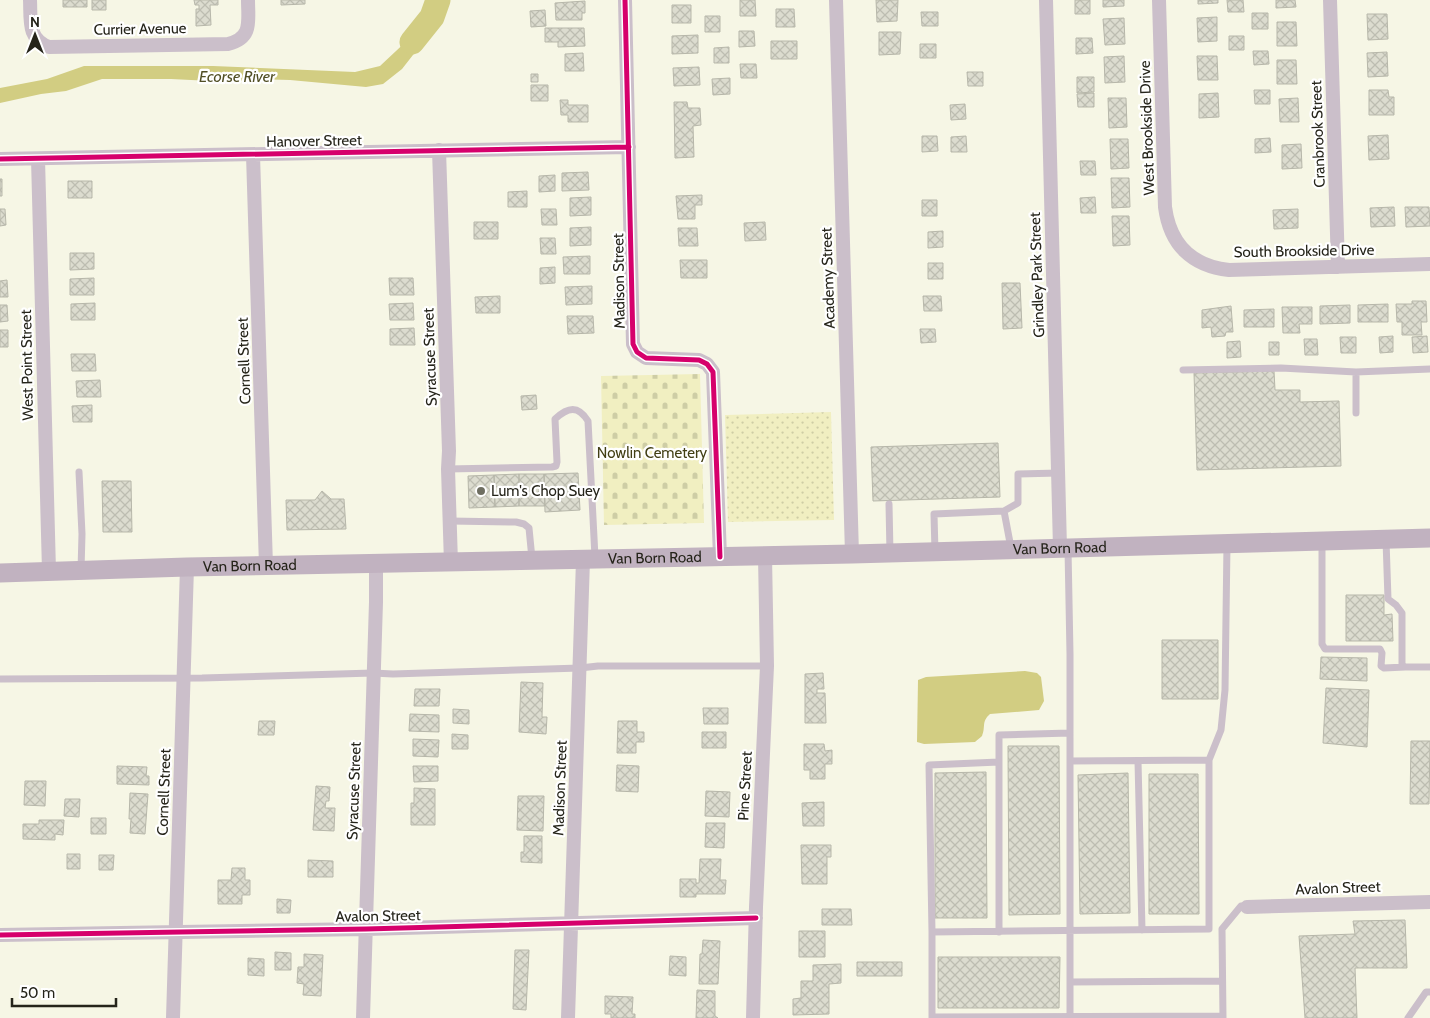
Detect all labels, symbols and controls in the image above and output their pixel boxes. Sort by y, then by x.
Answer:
north arrow [10,10,60,60]
text: N [30,13,40,31]
street label: Currier Avenue [93,19,187,39]
street label: West Brookside Drive [1136,60,1158,196]
water label: Ecorse River [199,67,276,86]
street label: Cranbrook Street [1307,80,1329,188]
street label: Hanover Street [266,131,362,151]
street label: Grindley Park Street [1026,212,1048,338]
street label: Academy Street [817,227,839,329]
street label: Madison Street [609,233,629,329]
street label: South Brookside Drive [1234,241,1375,261]
street label: Syracuse Street [419,308,441,406]
street label: West Point Street [17,309,37,421]
street label: Cornell Street [233,317,255,405]
park label: Nowlin Cemetery [597,444,708,462]
place label: Lum's Chop Suey [491,482,601,500]
marker: Lum's Chop Suey [475,485,487,497]
street label: Van Born Road [1013,538,1107,559]
street label: Van Born Road [608,548,702,568]
street label: Van Born Road [203,556,297,576]
street label: Madison Street [549,740,571,836]
street label: Syracuse Street [343,742,365,840]
street label: Cornell Street [153,748,175,836]
street label: Pine Street [734,751,756,821]
street label: Avalon Street [1295,878,1381,898]
street label: Avalon Street [335,906,421,926]
scale bar [12,976,116,1008]
text: 50 m [20,984,55,1002]

